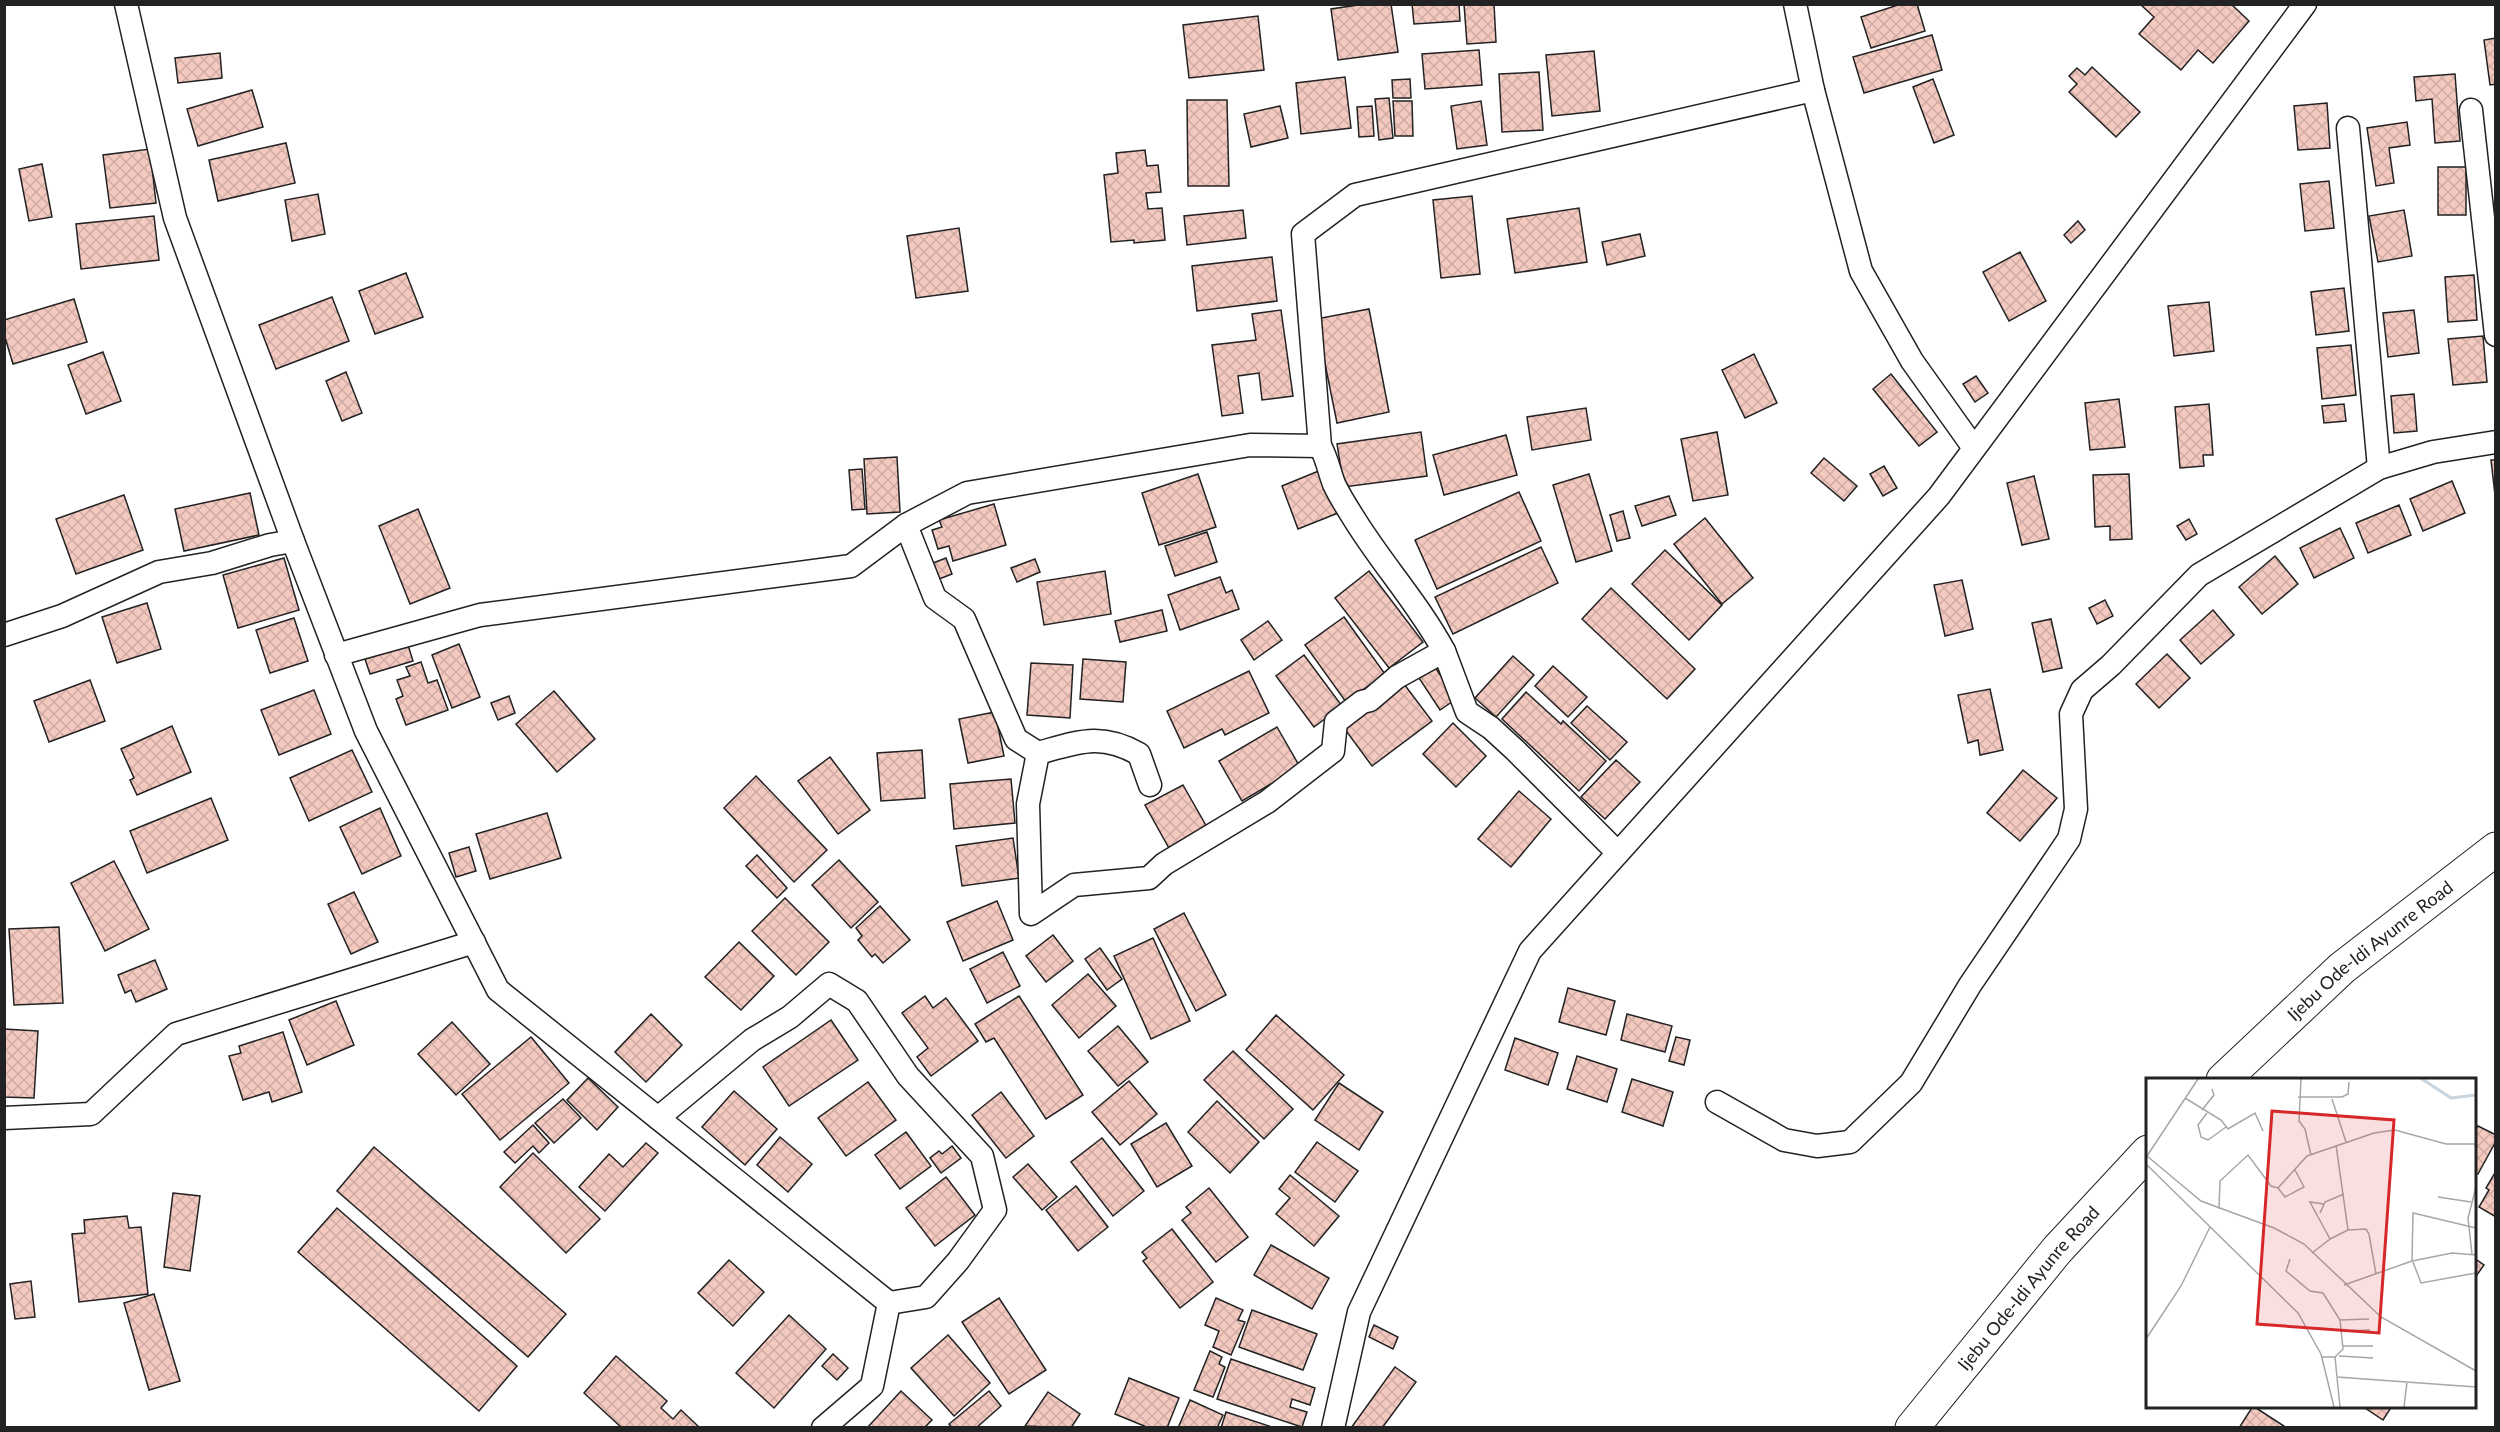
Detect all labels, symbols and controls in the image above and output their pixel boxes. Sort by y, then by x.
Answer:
street label: Ijebu Ode-Idi Ayunre Road [2282,876,2457,1025]
inset map [2146,1078,2476,1408]
street label: Ijebu Ode-Idi Ayunre Road [1953,1201,2104,1375]

